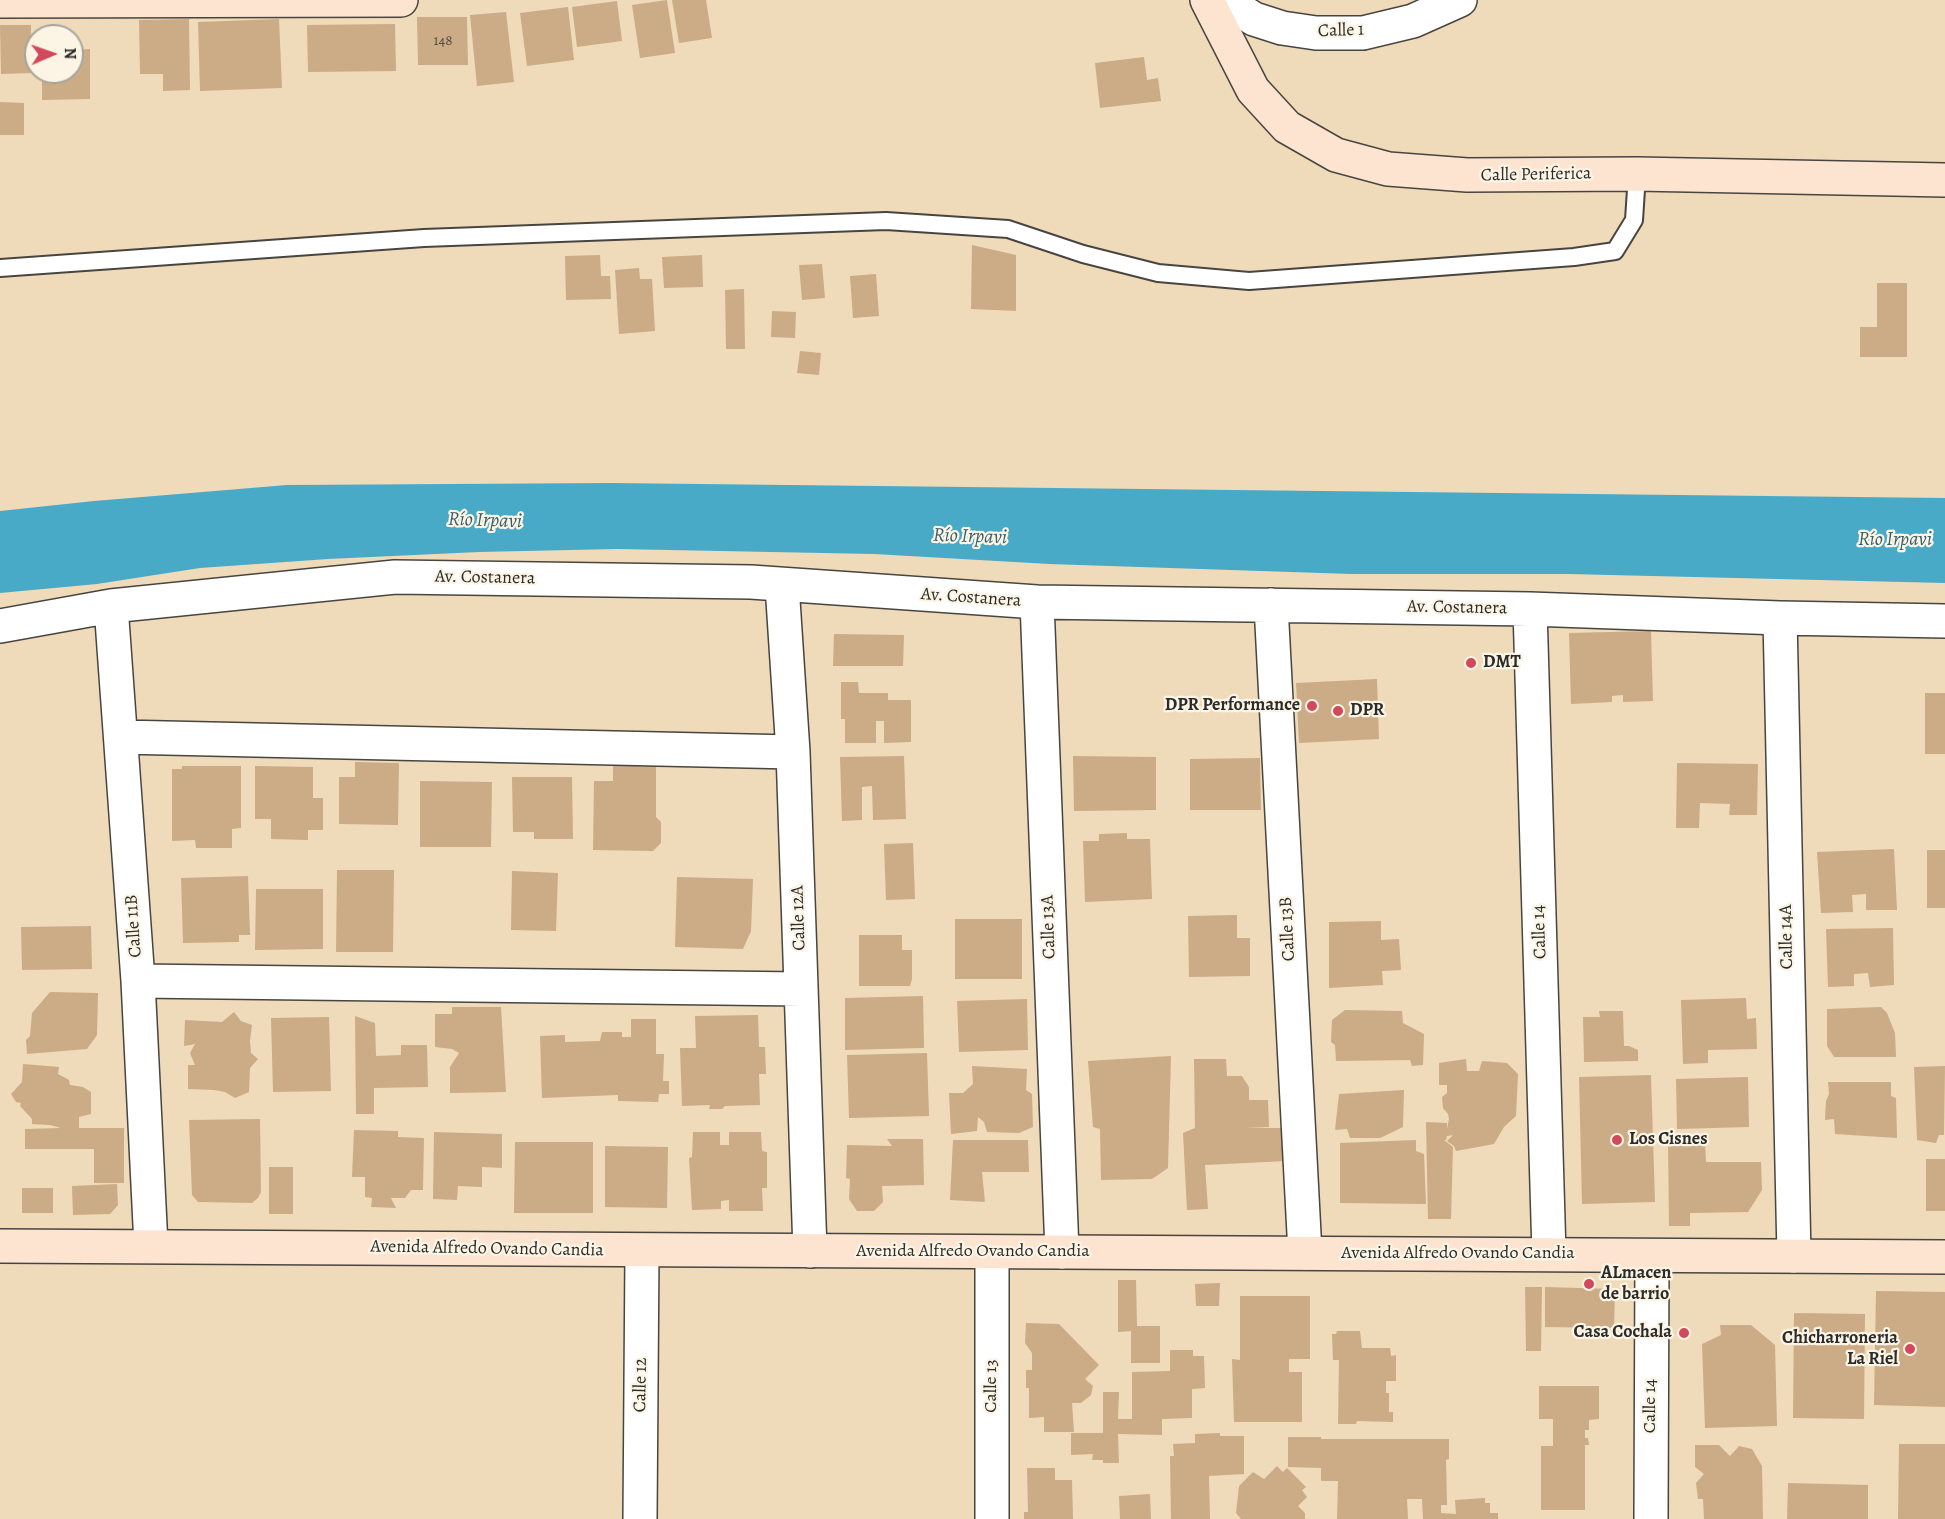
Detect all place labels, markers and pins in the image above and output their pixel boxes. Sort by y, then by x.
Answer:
place label: DMT [1483,652,1521,674]
marker: DMT [1464,656,1478,670]
place label: DPR Performance [1165,695,1300,717]
marker: DPR Performance [1305,699,1319,713]
place label: DPR [1350,700,1384,722]
marker: DPR [1331,704,1345,718]
place label: Los Cisnes [1629,1129,1707,1151]
marker: Los Cisnes [1610,1133,1624,1147]
place label: ALmacen de barrio [1601,1263,1671,1306]
marker: ALmacen de barrio [1582,1277,1596,1291]
place label: Casa Cochala [1573,1322,1672,1344]
marker: Casa Cochala [1677,1326,1691,1340]
place label: Chicharroneria La Riel [1782,1328,1898,1370]
marker: Chicharroneria La Riel [1903,1342,1917,1356]

